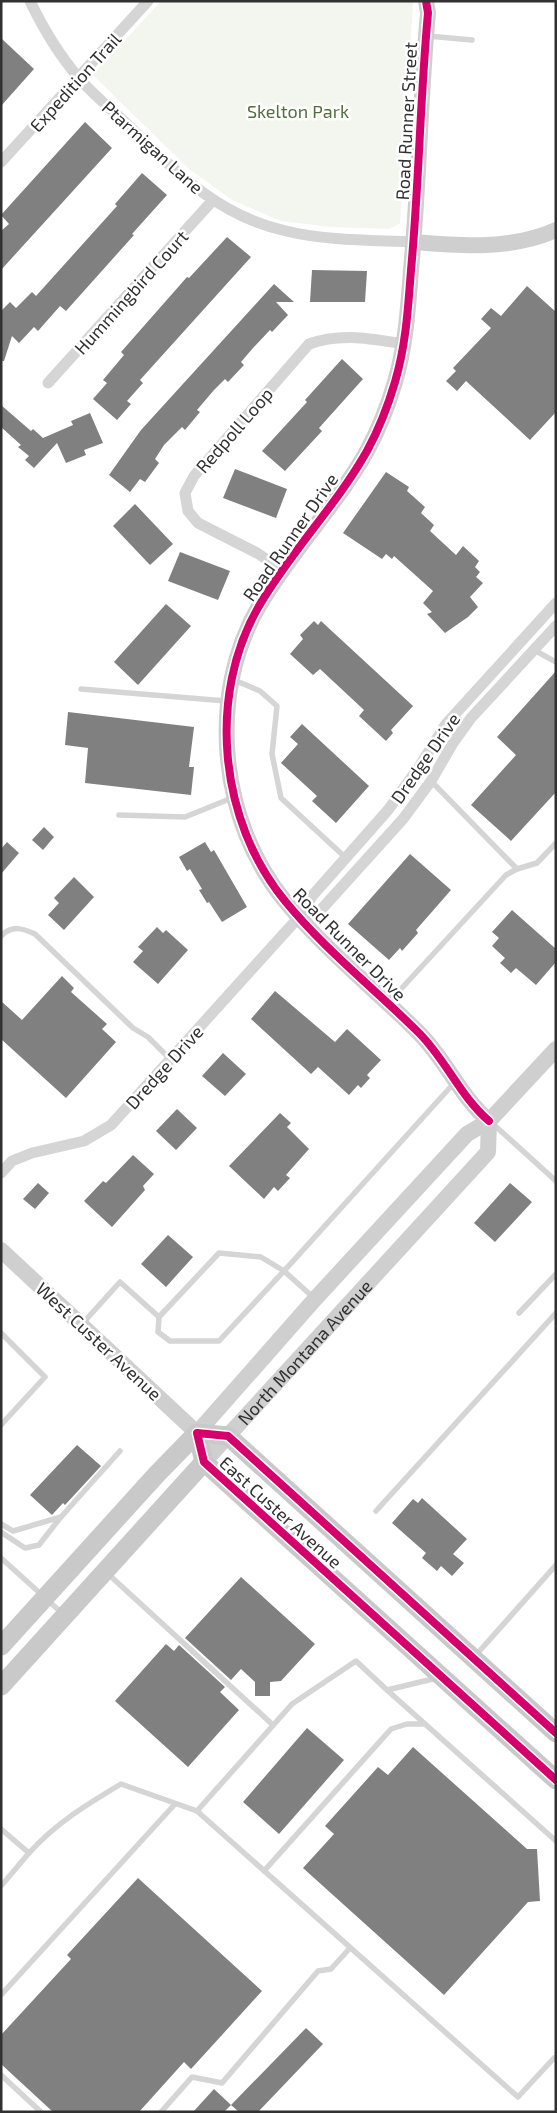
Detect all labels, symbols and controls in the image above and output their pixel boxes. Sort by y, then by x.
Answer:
street label: Expedition Trail [25,27,126,136]
street label: Road Runner Street [391,41,421,201]
street label: Ptarmigan Lane [98,96,208,198]
park label: Skelton Park [247,100,349,122]
street label: Hummingbird Court [69,225,193,359]
street label: Redpoll Loop [191,383,277,477]
street label: Road Runner Drive [238,469,342,605]
street label: Dredge Drive [386,709,464,807]
street label: Road Runner Drive [289,883,411,1005]
street label: Dredge Drive [121,1021,207,1113]
street label: North Montana Avenue [233,1275,377,1429]
street label: West Custer Avenue [32,1277,166,1405]
street label: East Custer Avenue [215,1451,347,1573]

